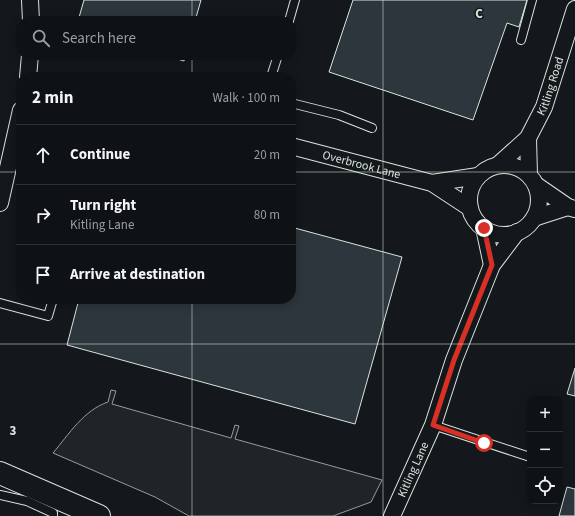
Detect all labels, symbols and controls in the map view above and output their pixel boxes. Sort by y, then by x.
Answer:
text: C [475,5,483,23]
search box [16,16,296,60]
icon: search [30,27,52,49]
text: Search here [62,28,136,49]
street label: Kitling Road [533,55,568,119]
text: 2 min [32,86,73,110]
text: Walk · 100 m [212,89,280,107]
icon: ahead [32,144,54,166]
text: Continue [70,144,130,165]
text: 20 m [254,146,280,164]
street label: Overbrook Lane [321,147,402,183]
text: Turn right [70,195,136,216]
icon: right [32,204,54,226]
text: 80 m [254,206,280,224]
text: Kitling Lane [70,216,134,234]
route end [475,219,493,237]
icon: arrive [32,264,54,286]
text: Arrive at destination [70,264,205,285]
map controls [527,396,563,504]
button: + [527,396,563,432]
text: 3 [10,422,17,440]
button: − [527,432,563,468]
route start [475,434,493,452]
street label: Kitling Lane [393,439,433,500]
button: locate [527,468,563,504]

